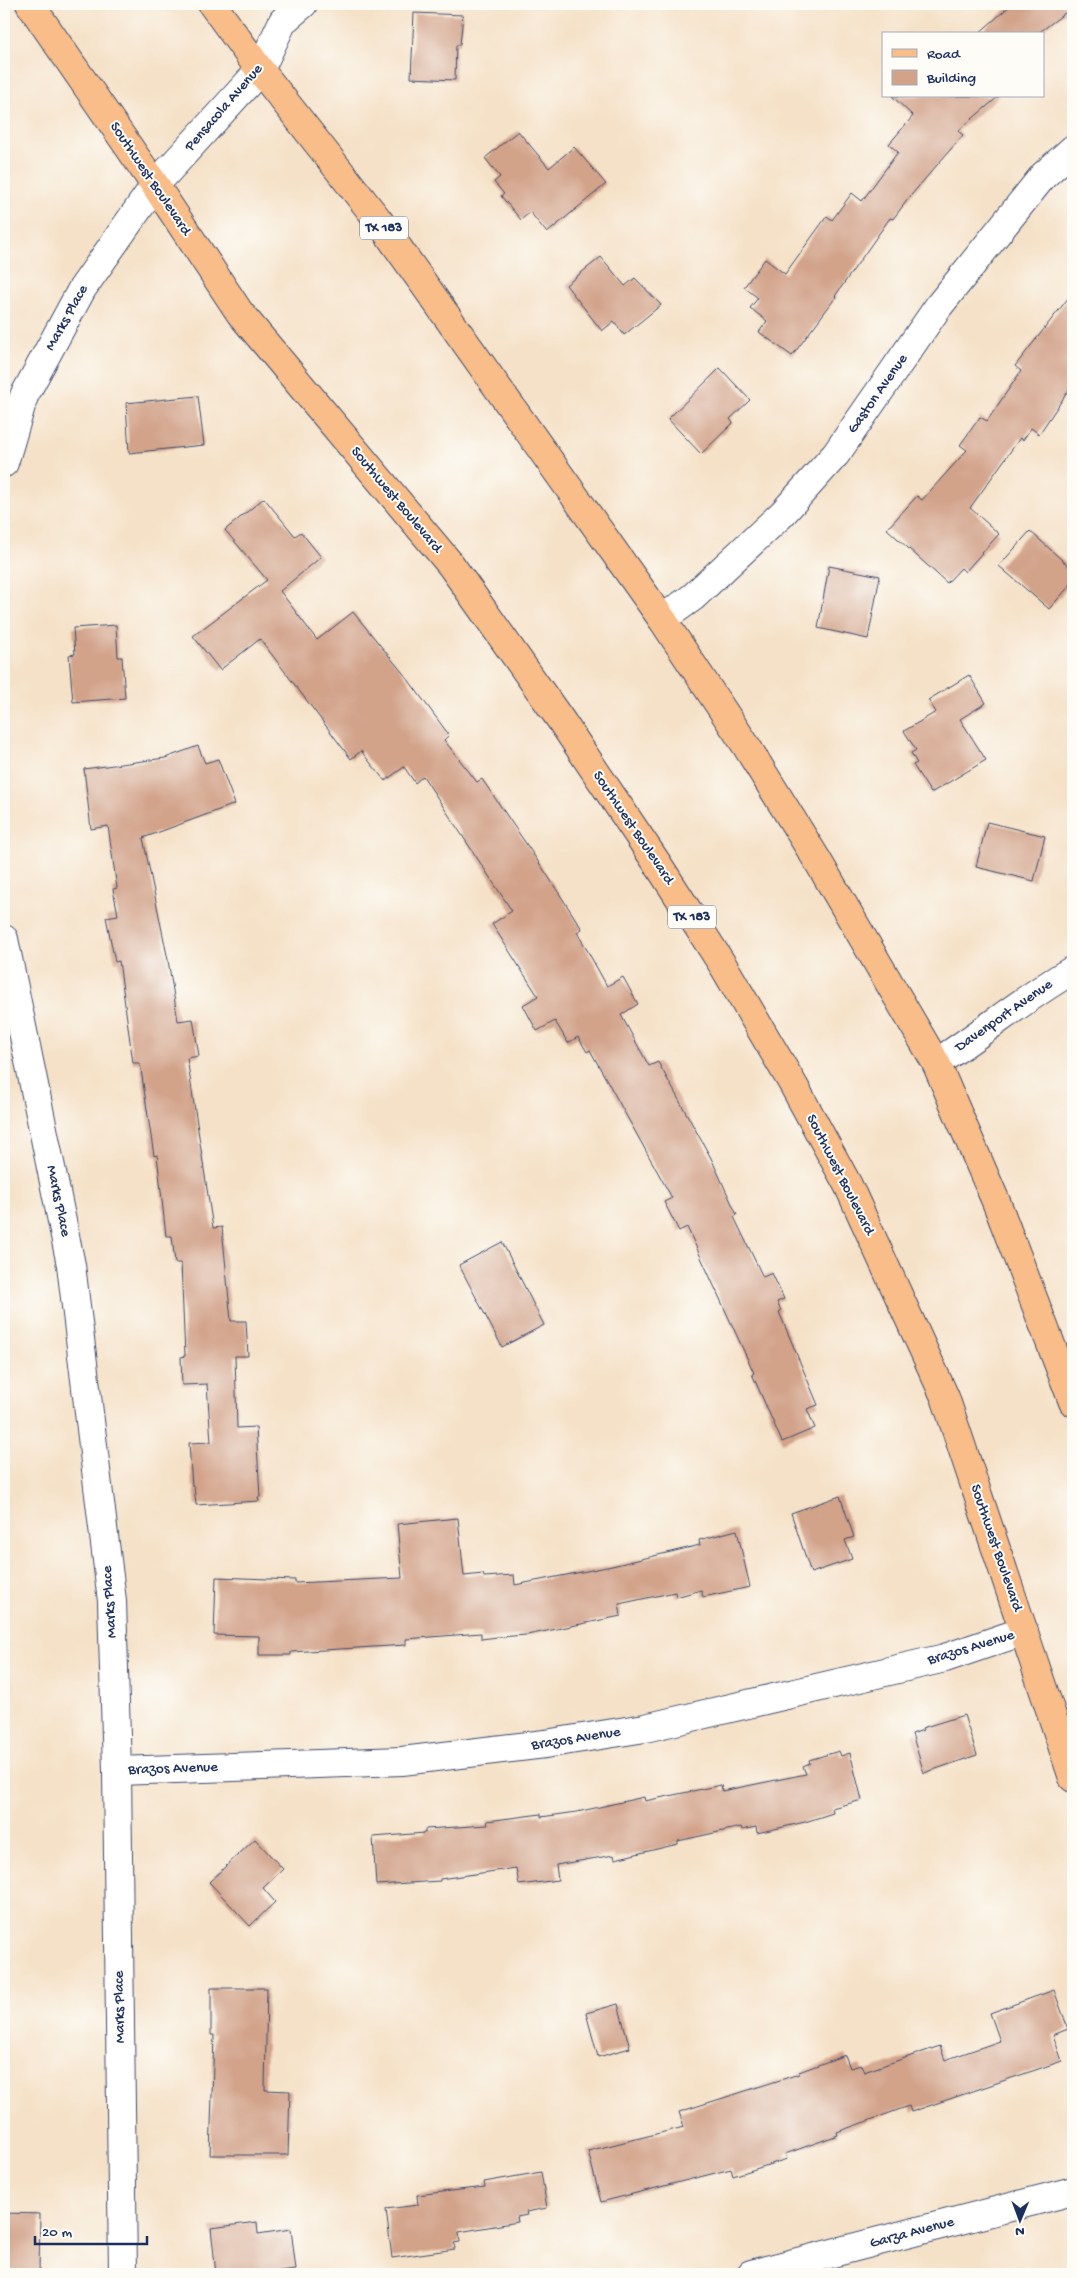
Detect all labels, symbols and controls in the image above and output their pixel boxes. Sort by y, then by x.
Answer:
legend [882,32,1044,98]
text: Road [927,46,961,64]
street label: Pensacola Avenue [180,60,267,156]
text: Building [926,70,976,88]
street label: Southwest Boulevard [105,119,195,240]
road number: TX 183 [360,217,408,240]
street label: Marks Place [42,282,93,354]
street label: Gaston Avenue [844,351,912,437]
street label: Southwest Boulevard [346,443,446,558]
street label: Southwest Boulevard [588,768,678,889]
road number: TX 183 [668,906,716,929]
street label: Davenport Avenue [951,976,1056,1057]
street label: Southwest Boulevard [802,1112,879,1239]
street label: Marks Place [42,1164,74,1239]
street label: Southwest Boulevard [966,1482,1027,1615]
street label: Marks Place [98,1565,122,1639]
street label: Brazos Avenue [924,1626,1017,1670]
street label: Brazos Avenue [529,1723,622,1755]
street label: Brazos Avenue [127,1758,218,1780]
street label: Marks Place [110,1970,130,2043]
north arrow [994,2196,1044,2246]
scale bar [35,2213,148,2245]
street label: Garza Avenue [868,2213,956,2253]
text: N [1015,2222,1025,2239]
text: 20 m [42,2224,72,2242]

